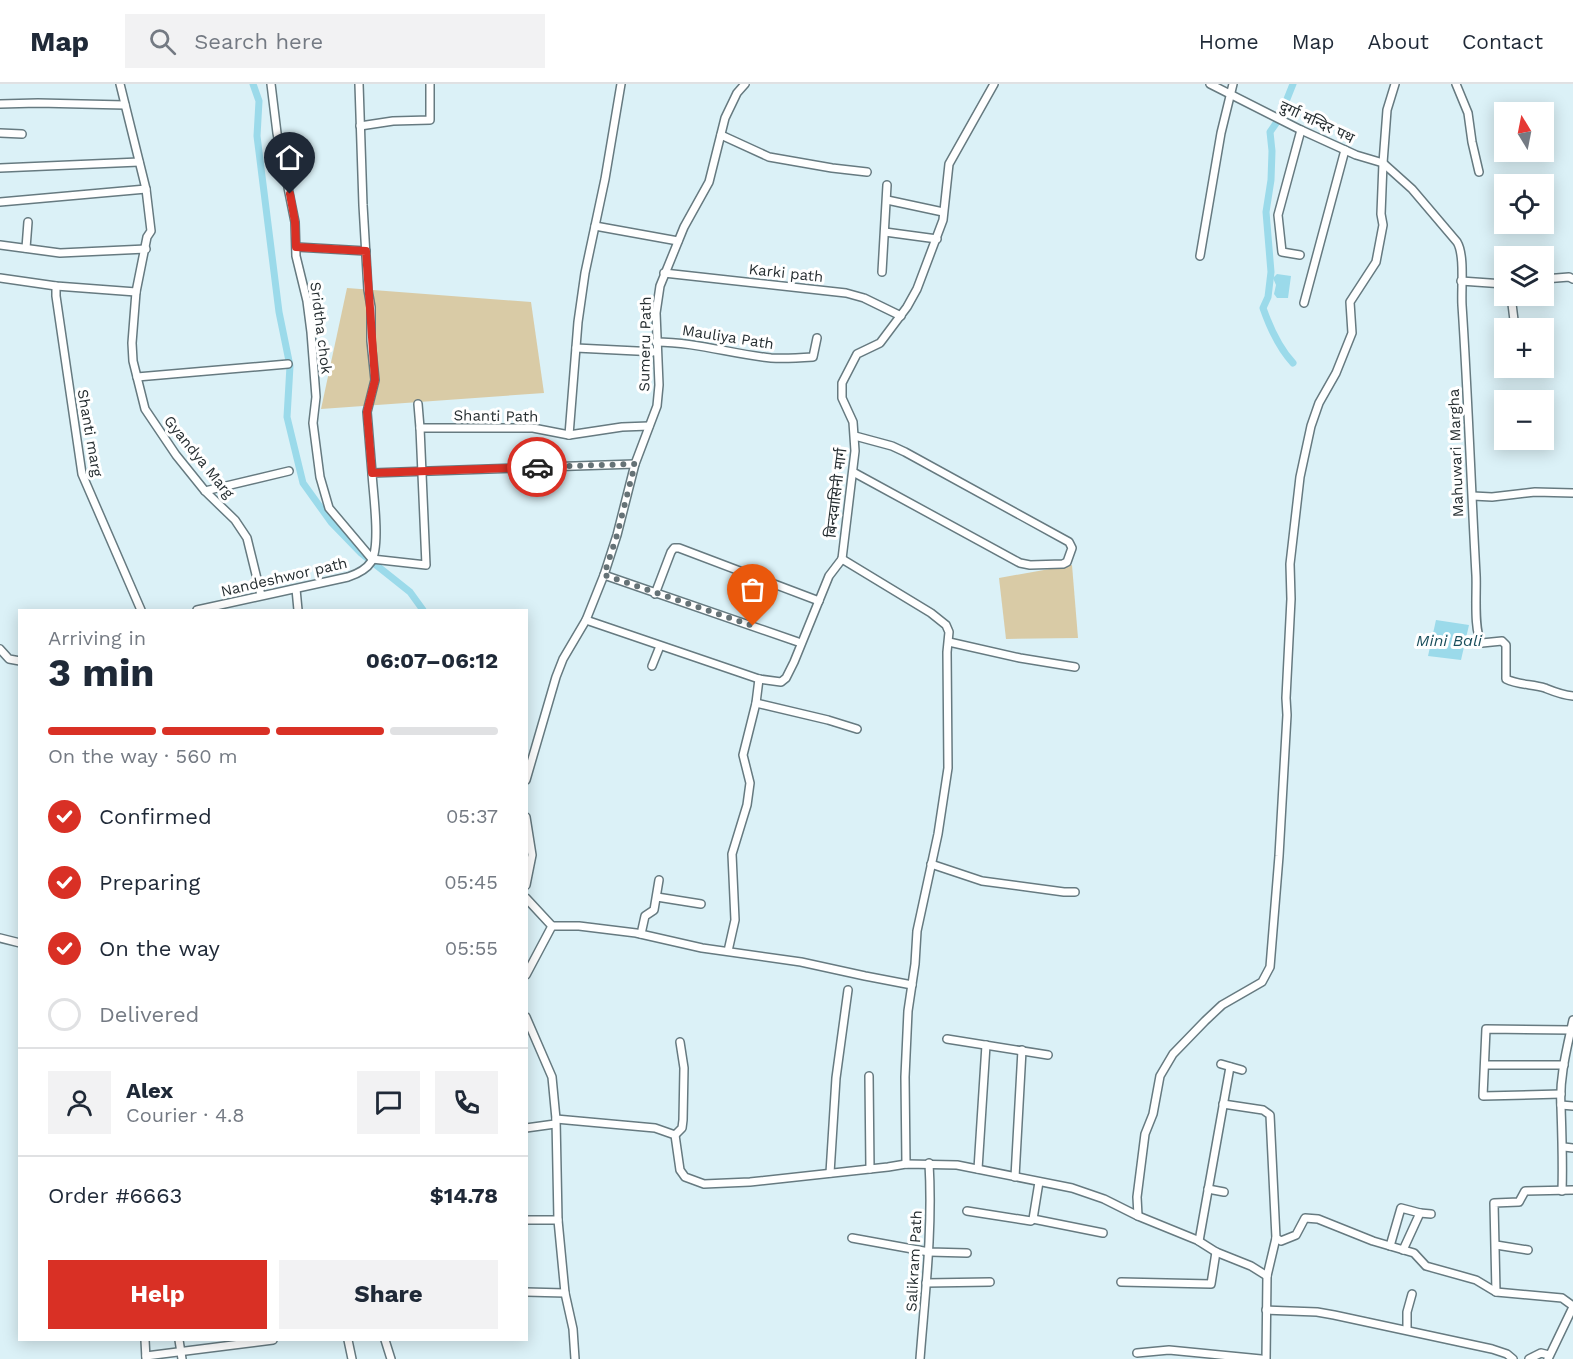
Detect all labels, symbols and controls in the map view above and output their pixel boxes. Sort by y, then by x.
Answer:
search box [125,14,545,68]
text: Map [30,25,89,58]
icon: search [146,25,179,58]
text: Search here [194,29,323,54]
text: Home [1199,29,1259,54]
text: Map [1292,29,1335,54]
text: About [1368,29,1429,54]
text: Contact [1462,29,1543,54]
street label: दुर्गा मन्दिर पथ [1276,97,1358,148]
north arrow [1494,102,1554,162]
map controls [1494,102,1554,450]
pin [264,132,315,194]
icon: home [273,141,306,174]
button: locate [1494,174,1554,234]
button: layers [1494,246,1554,306]
street label: Karki path [748,260,824,286]
street label: Sridtha chok [306,281,336,376]
street label: Sumeru Path [635,296,655,392]
button: + [1494,318,1554,378]
street label: Mauliya Path [681,321,775,353]
street label: Shanti marg [73,388,107,478]
street label: Mahuwari Margha [1445,388,1467,518]
button: − [1494,390,1554,450]
street label: Shanti Path [453,406,539,426]
street label: Gyandya Marg [160,412,238,502]
courier [507,437,567,497]
street label: बिन्दवासिनी मार्ग [822,446,851,539]
icon: car [521,451,554,484]
street label: Nandeshwor path [219,554,349,600]
pin [727,564,778,626]
icon: bag [736,573,769,606]
text: Arriving in [48,626,146,650]
water label: Mini Bali [1416,631,1483,650]
text: 06:07–06:12 [366,648,498,673]
text: 3 min [48,650,155,695]
text: On the way · 560 m [48,744,238,768]
icon: check [48,800,81,833]
text: Confirmed [99,804,212,829]
text: 05:37 [446,804,498,828]
icon: check [48,866,81,899]
text: Preparing [99,870,200,895]
text: 05:45 [444,870,498,894]
icon: check [48,932,81,965]
text: On the way [99,936,220,961]
text: 05:55 [445,936,498,960]
text: Delivered [99,1002,199,1027]
button: person [48,1071,111,1134]
button: chat [357,1071,420,1134]
button: phone [435,1071,498,1134]
text: Alex [126,1078,173,1103]
text: Courier · 4.8 [126,1103,245,1127]
text: Order #6663 [48,1183,182,1208]
text: $14.78 [430,1183,498,1208]
street label: Salikram Path [902,1210,926,1312]
button: Help [48,1260,267,1329]
button: Share [279,1260,498,1329]

